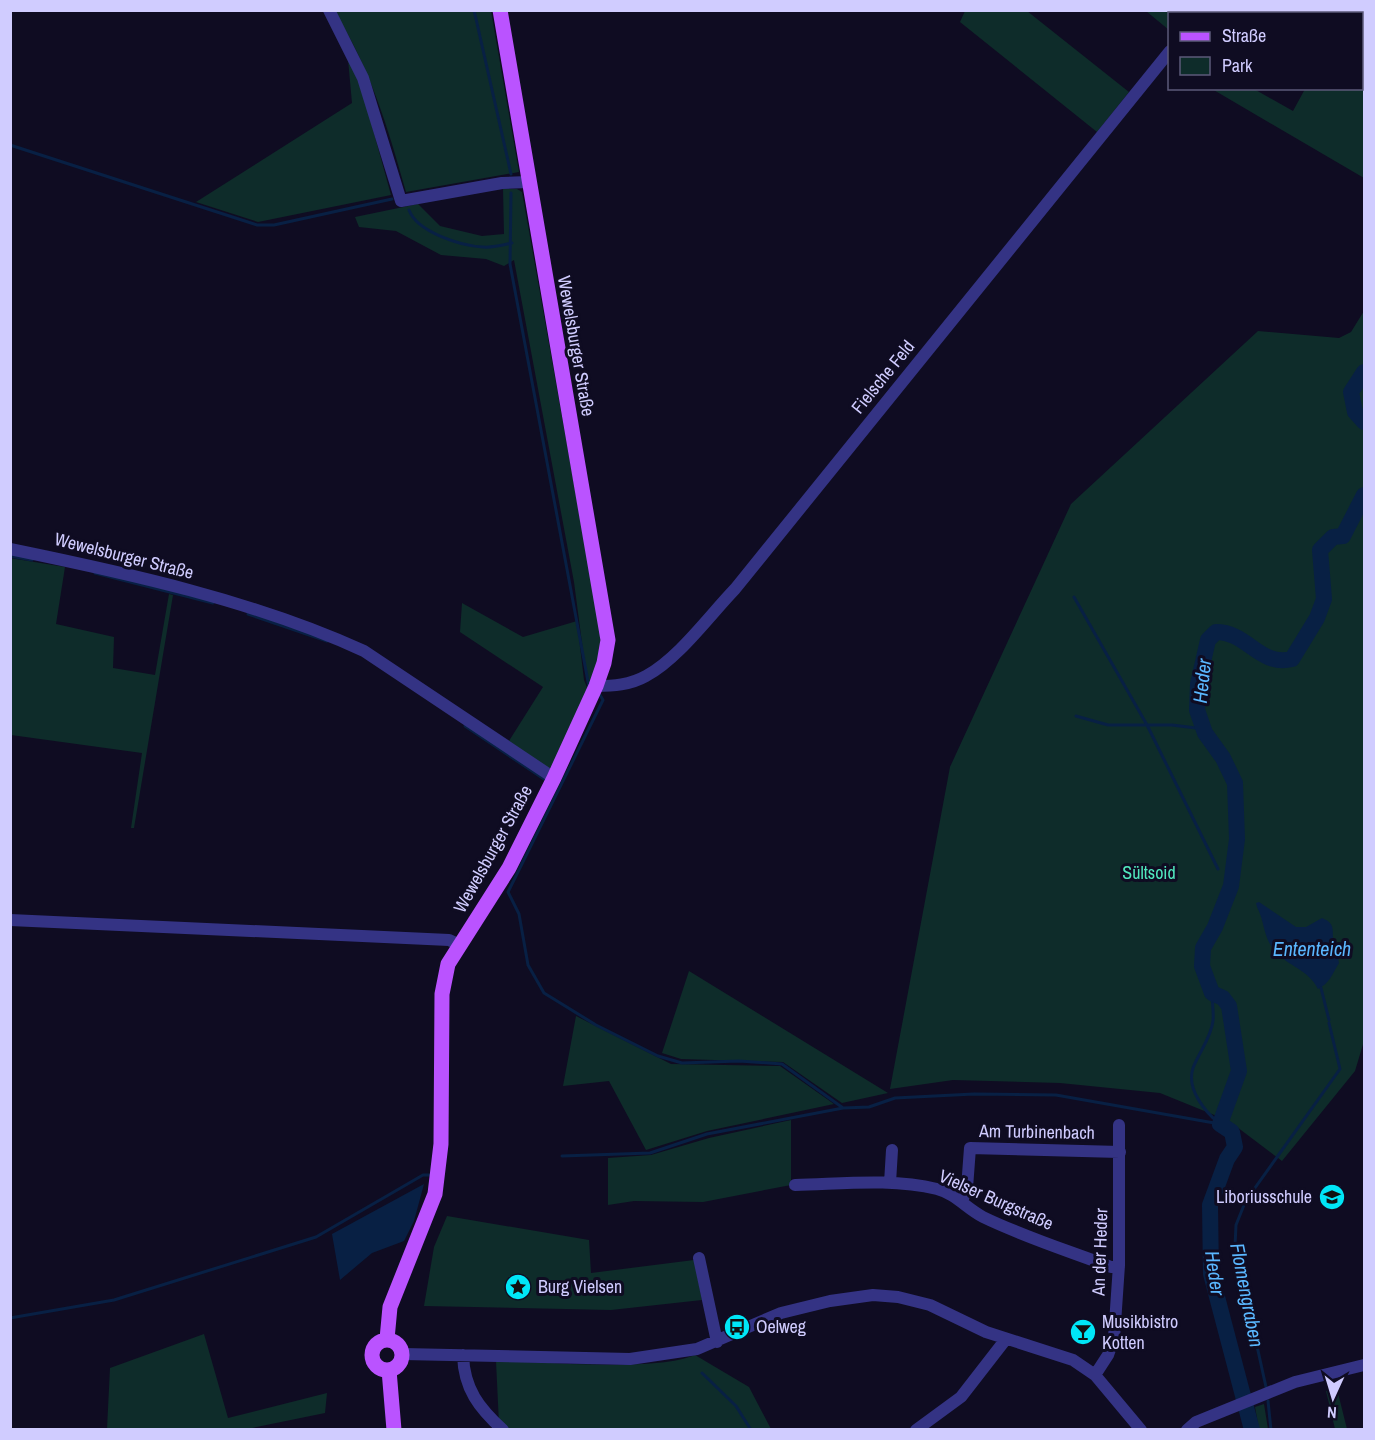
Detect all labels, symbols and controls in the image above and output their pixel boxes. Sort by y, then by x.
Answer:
legend [1168,12,1363,90]
text: Straße [1222,23,1266,48]
text: Park [1222,53,1253,78]
street label: Wewelsburger Straße [552,274,601,418]
street label: Fielsche Feld [845,335,920,419]
street label: Wewelsburger Straße [52,526,196,585]
water label: Heder [1186,657,1217,705]
street label: Wewelsburger Straße [447,780,538,917]
park label: Sültsoid [1122,860,1176,885]
water label: Ententeich [1273,935,1351,962]
street label: Am Turbinenbach [978,1118,1095,1145]
street label: Vielser Burgstraße [935,1163,1057,1236]
school or university icon: Liboriusschule [1317,1182,1347,1212]
place label: Liboriusschule [1216,1184,1312,1209]
street label: An der Heder [1085,1208,1114,1297]
water label: Flomengraben [1224,1240,1271,1349]
water label: Heder [1199,1249,1232,1297]
place icon: Burg Vielsen [503,1272,533,1302]
place label: Burg Vielsen [538,1274,622,1299]
place label: Musikbistro Kotten [1102,1309,1178,1355]
bus stop icon: Oelweg [722,1312,752,1342]
place label: Oelweg [756,1314,807,1339]
bar icon: Musikbistro Kotten [1068,1317,1098,1347]
north arrow [1303,1368,1363,1428]
text: N [1326,1402,1337,1424]

